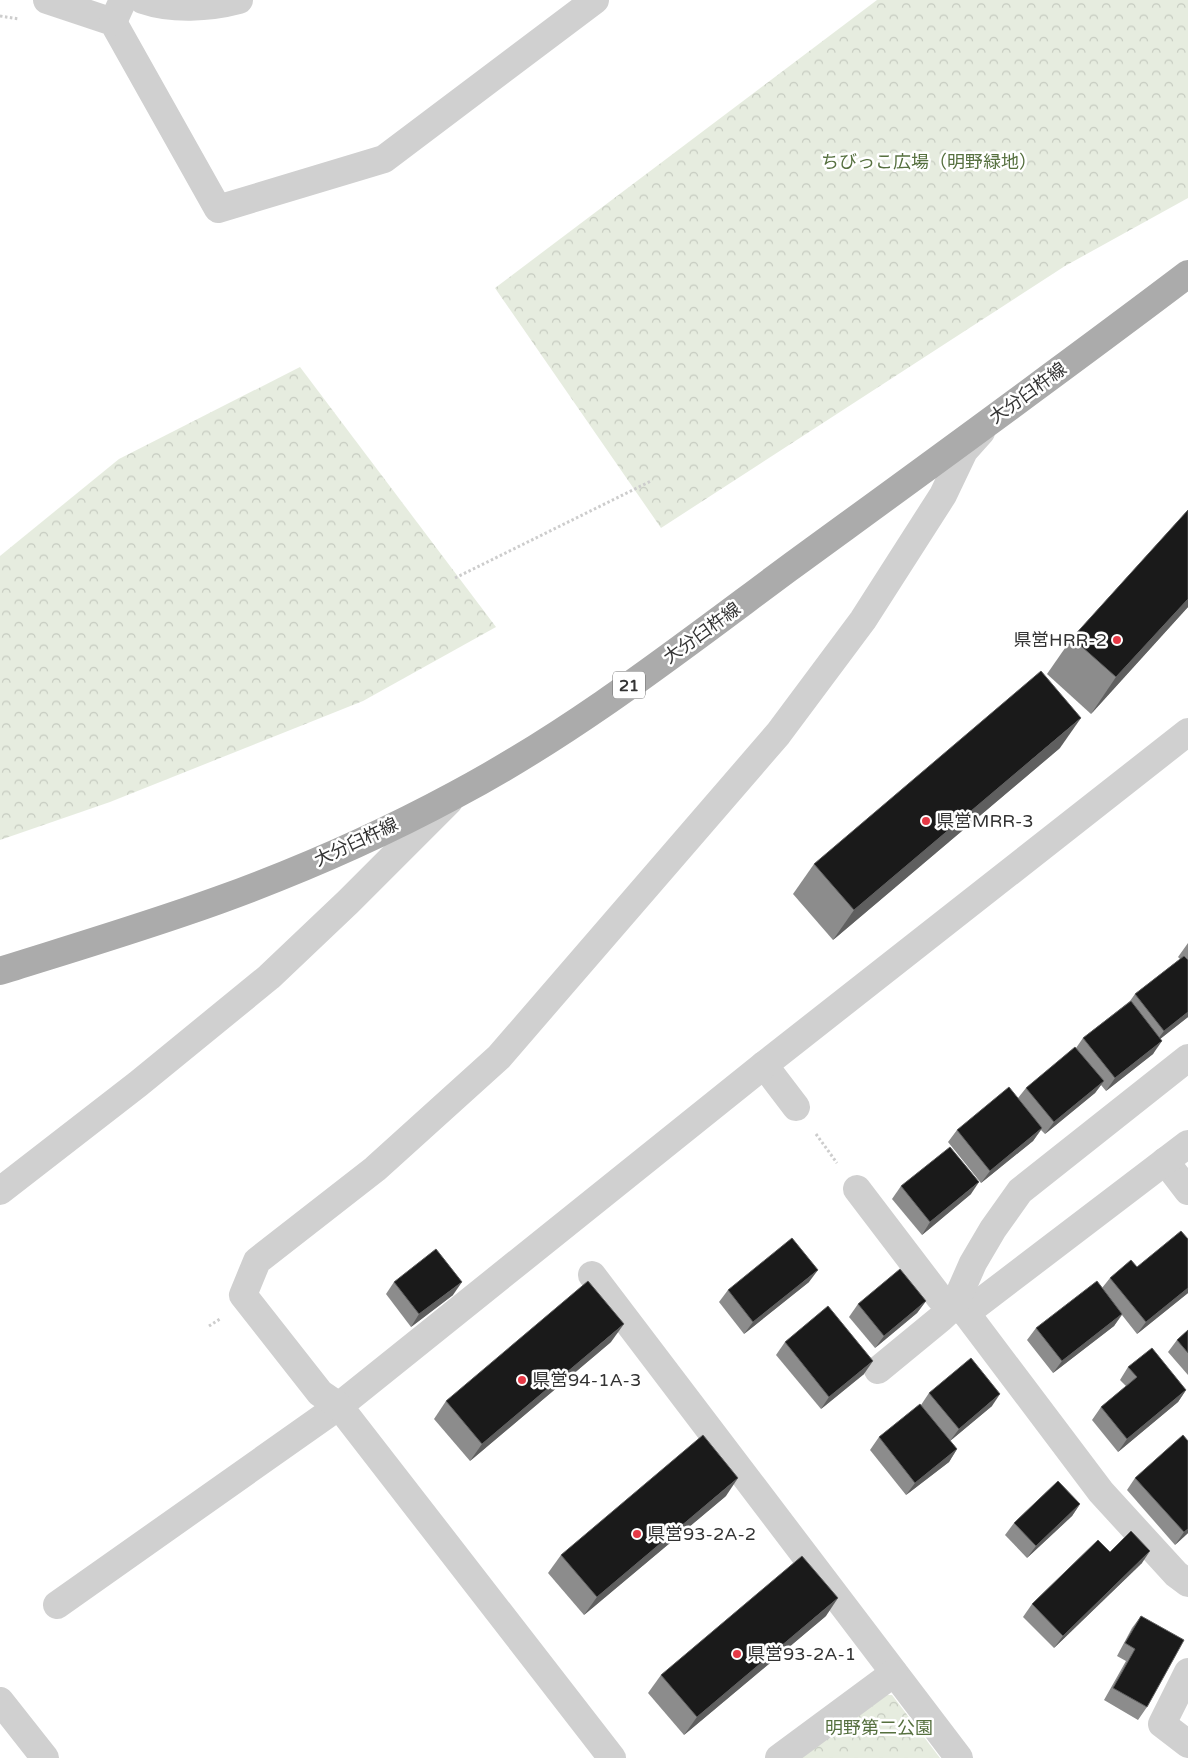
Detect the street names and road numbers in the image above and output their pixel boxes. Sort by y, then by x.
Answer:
street label: 大分臼杵線 [985,358,1071,428]
street label: 大分臼杵線 [659,598,745,668]
road number: 21 [613,672,645,698]
street label: 大分臼杵線 [311,813,401,871]

